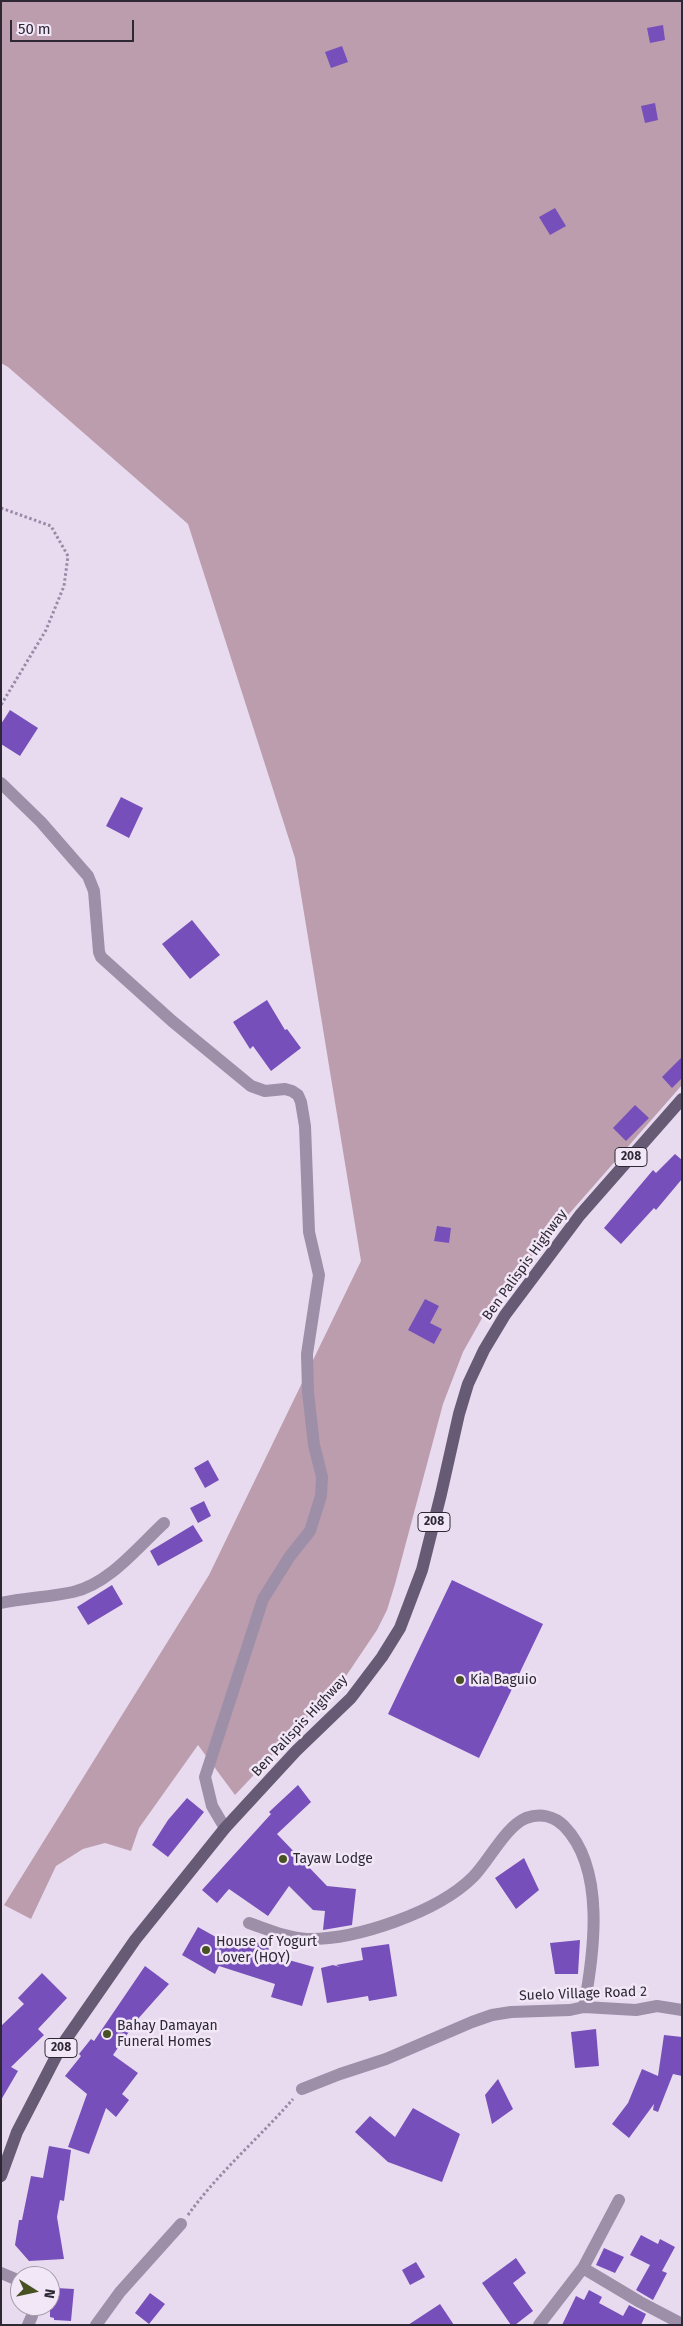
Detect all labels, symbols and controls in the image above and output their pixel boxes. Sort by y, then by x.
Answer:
scale bar [12,10,136,42]
text: 50 m [18,20,51,38]
road number: 208 [615,1148,647,1166]
street label: Ben Palispis Highway [479,1206,571,1324]
road number: 208 [418,1512,450,1531]
street label: Ben Palispis Highway [248,1672,352,1780]
place label: Kia Baguio [470,1672,537,1688]
marker: Kia Baguio [454,1674,466,1686]
place label: Tayaw Lodge [293,1851,373,1867]
marker: Tayaw Lodge [277,1853,289,1865]
place label: House of Yogurt Lover (HOY) [216,1934,317,1966]
marker: House of Yogurt Lover (HOY) [200,1944,212,1956]
street label: Suelo Village Road 2 [519,1983,647,2005]
place label: Bahay Damayan Funeral Homes [117,2018,218,2050]
marker: Bahay Damayan Funeral Homes [101,2028,113,2040]
road number: 208 [45,2039,77,2058]
north arrow [10,2266,60,2316]
text: N [40,2287,58,2300]

